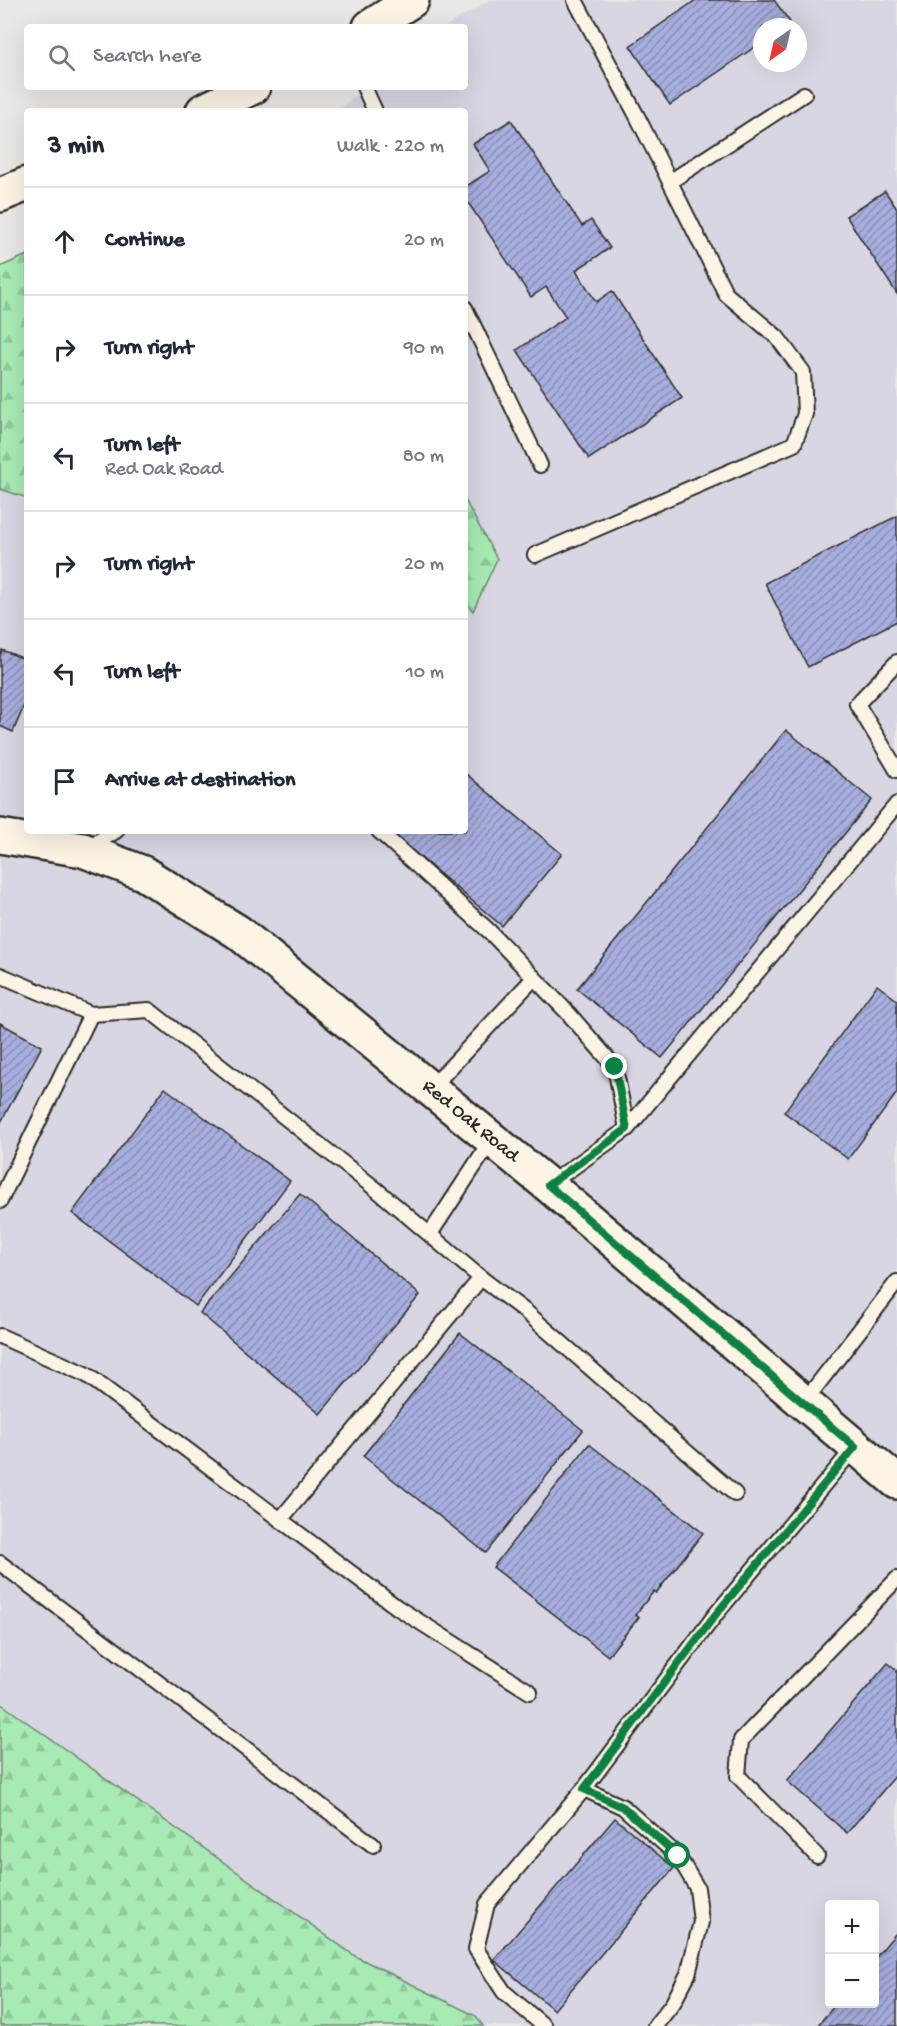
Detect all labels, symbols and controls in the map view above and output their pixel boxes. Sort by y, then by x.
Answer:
north arrow [753,18,807,72]
search box [24,24,468,90]
icon: search [45,41,78,74]
text: Search here [93,44,201,70]
text: 3 min [48,132,104,163]
text: Walk · 220 m [337,136,444,159]
icon: ahead [48,225,81,258]
text: Continue [105,228,185,254]
text: 20 m [404,230,444,253]
icon: right [48,333,81,366]
text: Turn right [105,336,193,362]
text: 90 m [404,338,444,361]
text: Turn left [105,433,179,459]
icon: left [48,441,81,474]
text: 80 m [403,446,444,469]
text: Red Oak Road [105,459,223,482]
icon: right [48,549,81,582]
text: Turn right [105,552,193,578]
text: 20 m [404,554,444,577]
icon: left [48,657,81,690]
text: Turn left [105,660,179,686]
text: 10 m [406,662,444,685]
icon: arrive [48,765,81,798]
text: Arrive at destination [105,768,295,794]
route end [601,1053,627,1079]
street label: Red Oak Road [417,1075,525,1169]
route start [664,1842,690,1868]
map controls [825,1900,879,2008]
button: + [825,1900,879,1954]
button: − [825,1954,879,2008]

